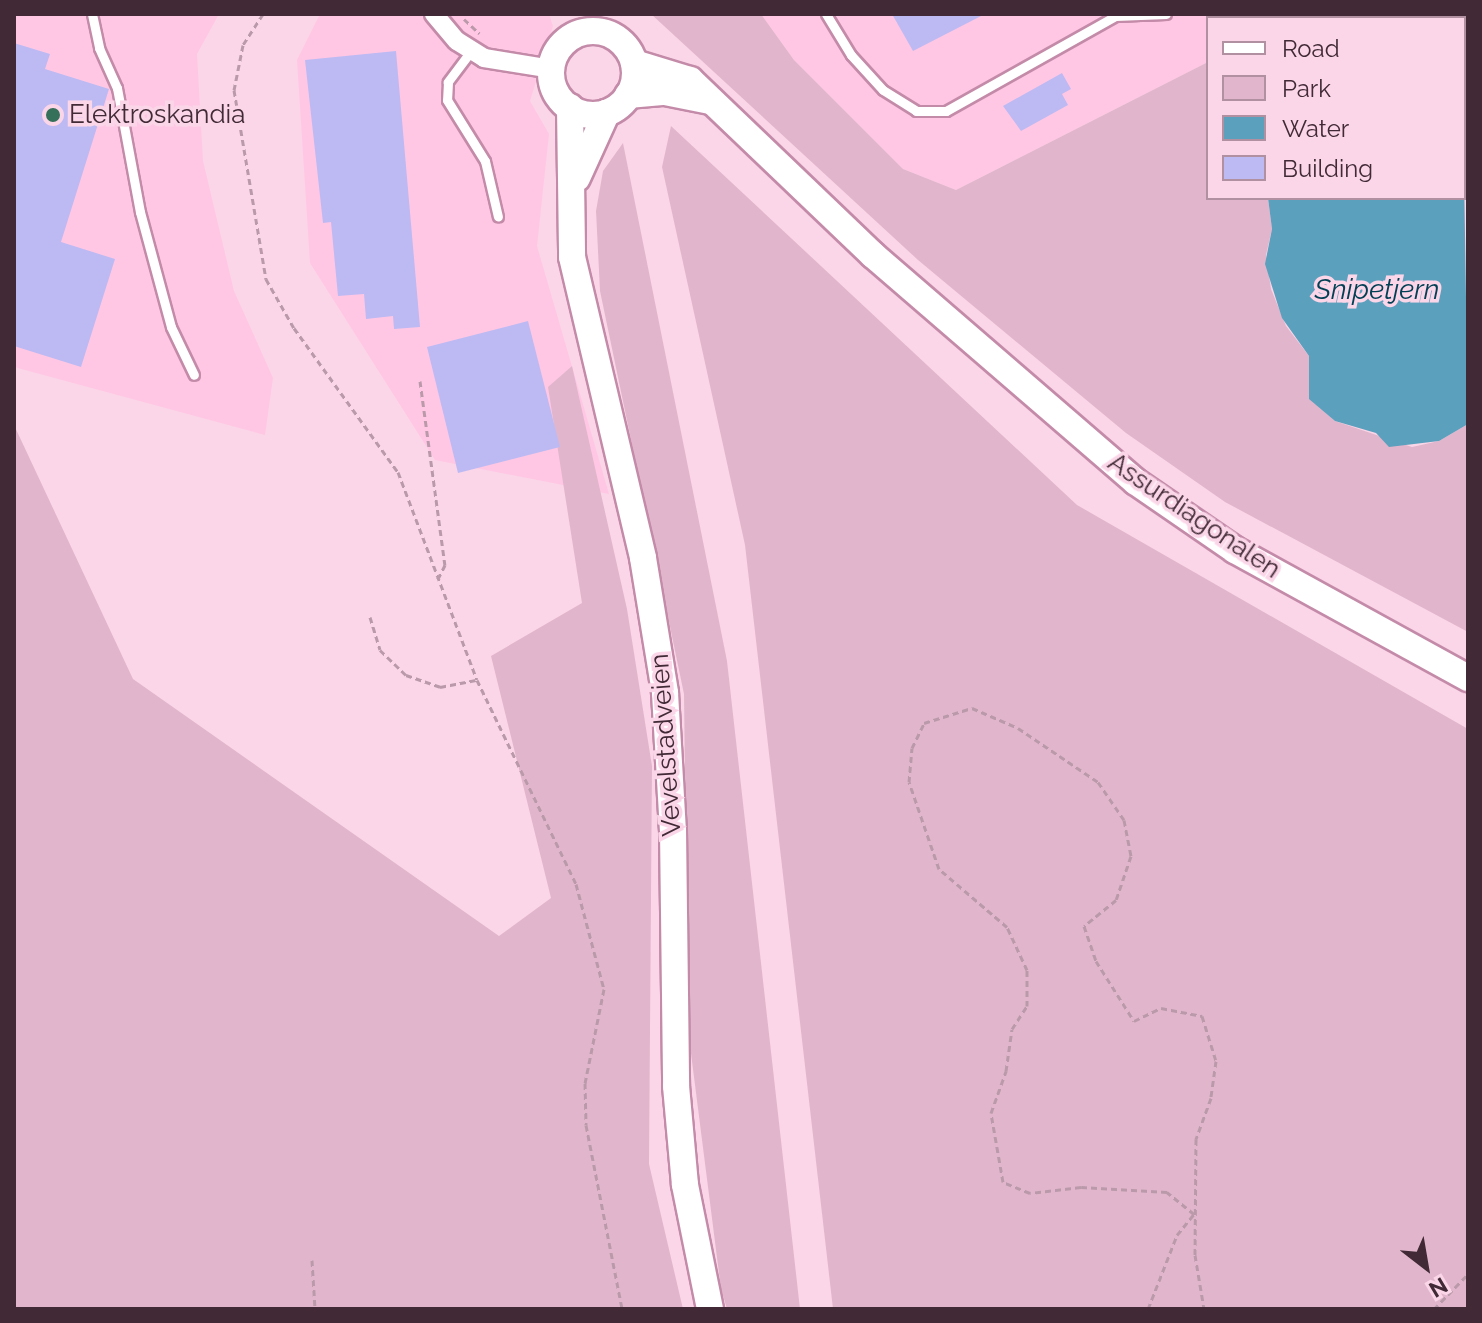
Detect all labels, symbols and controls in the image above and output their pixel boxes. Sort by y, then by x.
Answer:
legend [1206,16,1466,200]
text: Road [1282,34,1340,63]
text: Park [1282,74,1331,103]
place label: Elektroskandia [69,99,245,131]
marker: Elektroskandia [44,106,62,124]
text: Water [1282,114,1349,143]
text: Building [1282,154,1373,183]
water label: Snipetjern [1315,273,1439,307]
street label: Assurdiagonalen [1102,447,1286,585]
street label: Vevelstadveien [644,653,688,837]
north arrow [1386,1227,1466,1307]
text: N [1424,1272,1452,1303]

